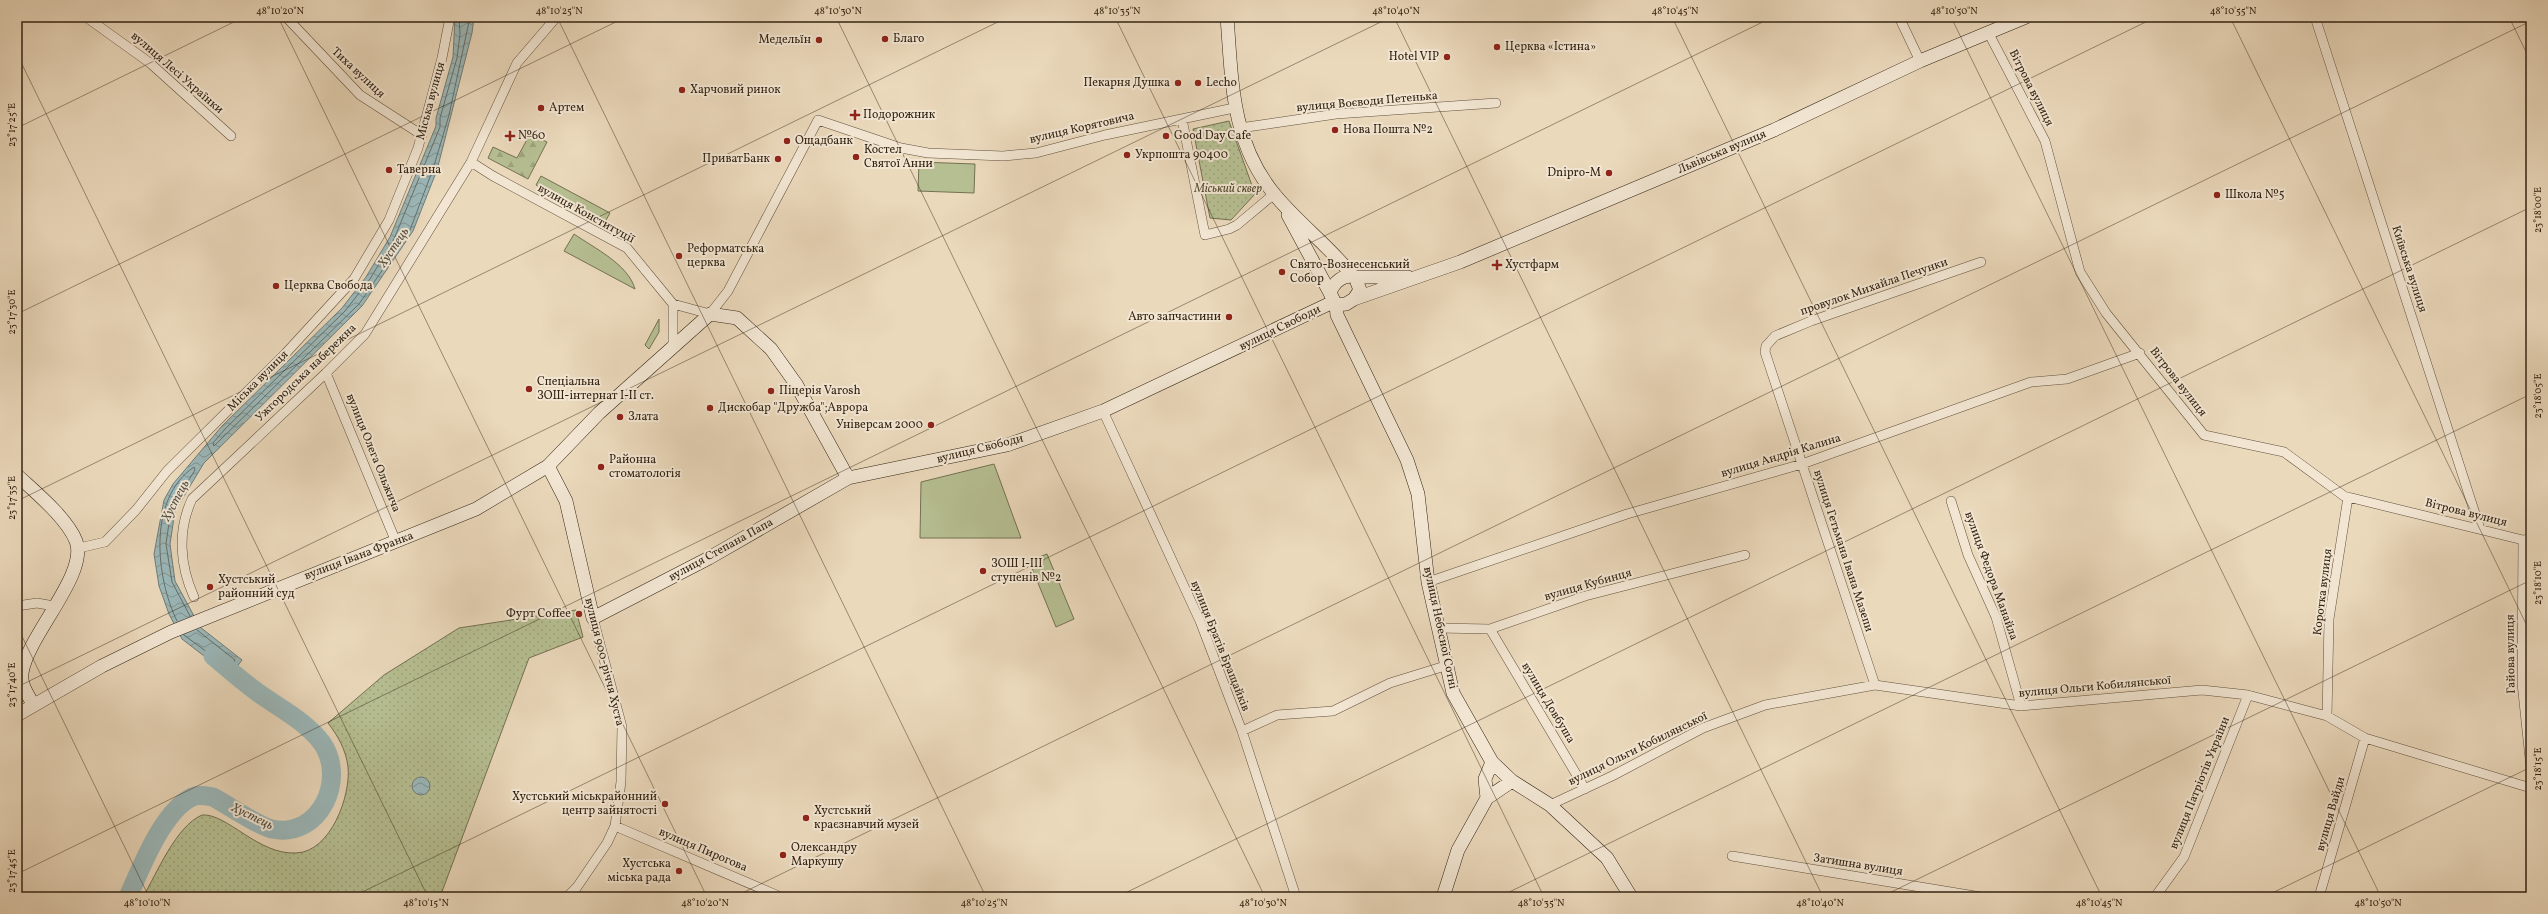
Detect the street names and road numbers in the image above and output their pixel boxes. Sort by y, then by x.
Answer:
street label: вулиця Лесі Українки [127,28,227,118]
street label: Тиха вулиця [328,44,388,102]
street label: Вітрова вулиця [2005,47,2057,129]
street label: Міська вулиця [413,60,449,142]
street label: вулиця Воєводи Петенька [1296,88,1438,116]
street label: вулиця Корятовича [1028,108,1136,148]
street label: Львівська вулиця [1675,126,1769,178]
street label: вулиця Конституції [535,181,638,248]
street label: Київська вулиця [2387,224,2431,314]
street label: провулок Михайла Печунки [1798,254,1950,320]
street label: вулиця Свободи [1237,301,1323,355]
street label: Ужгородська набережна [252,320,360,426]
street label: Вітрова вулиця [2146,344,2210,420]
street label: Міська вулиця [224,347,292,415]
street label: вулиця Олега Ольжича [342,391,404,515]
street label: вулиця Свободи [935,430,1025,468]
street label: вулиця Андрія Калина [1719,430,1843,482]
street label: вулиця Гетьмана Івана Мазепи [1809,468,1877,634]
street label: Вітрова вулиця [2423,495,2509,531]
street label: вулиця Федора Манайла [1960,509,2022,643]
street label: вулиця Степана Папа [666,515,776,585]
street label: вулиця Івана Франка [302,528,416,584]
street label: Коротка вулиця [2310,548,2336,636]
street label: вулиця Небесної Сотні [1419,565,1461,691]
street label: вулиця Кубинця [1542,565,1634,605]
street label: вулиця Братів Бращайків [1186,578,1254,714]
street label: вулиця 900-річчя Хуста [580,596,628,728]
street label: Гайова вулиця [2502,614,2520,694]
street label: вулиця Довбуша [1518,660,1578,746]
street label: вулиця Ольги Кобилянської [2018,672,2172,702]
street label: вулиця Ольги Кобилянської [1566,708,1711,790]
street label: вулиця Патріотів України [2166,714,2234,852]
street label: вулиця Вайди [2313,775,2349,853]
street label: вулиця Пирогова [656,824,750,876]
street label: Затишна вулиця [1812,850,1904,880]

